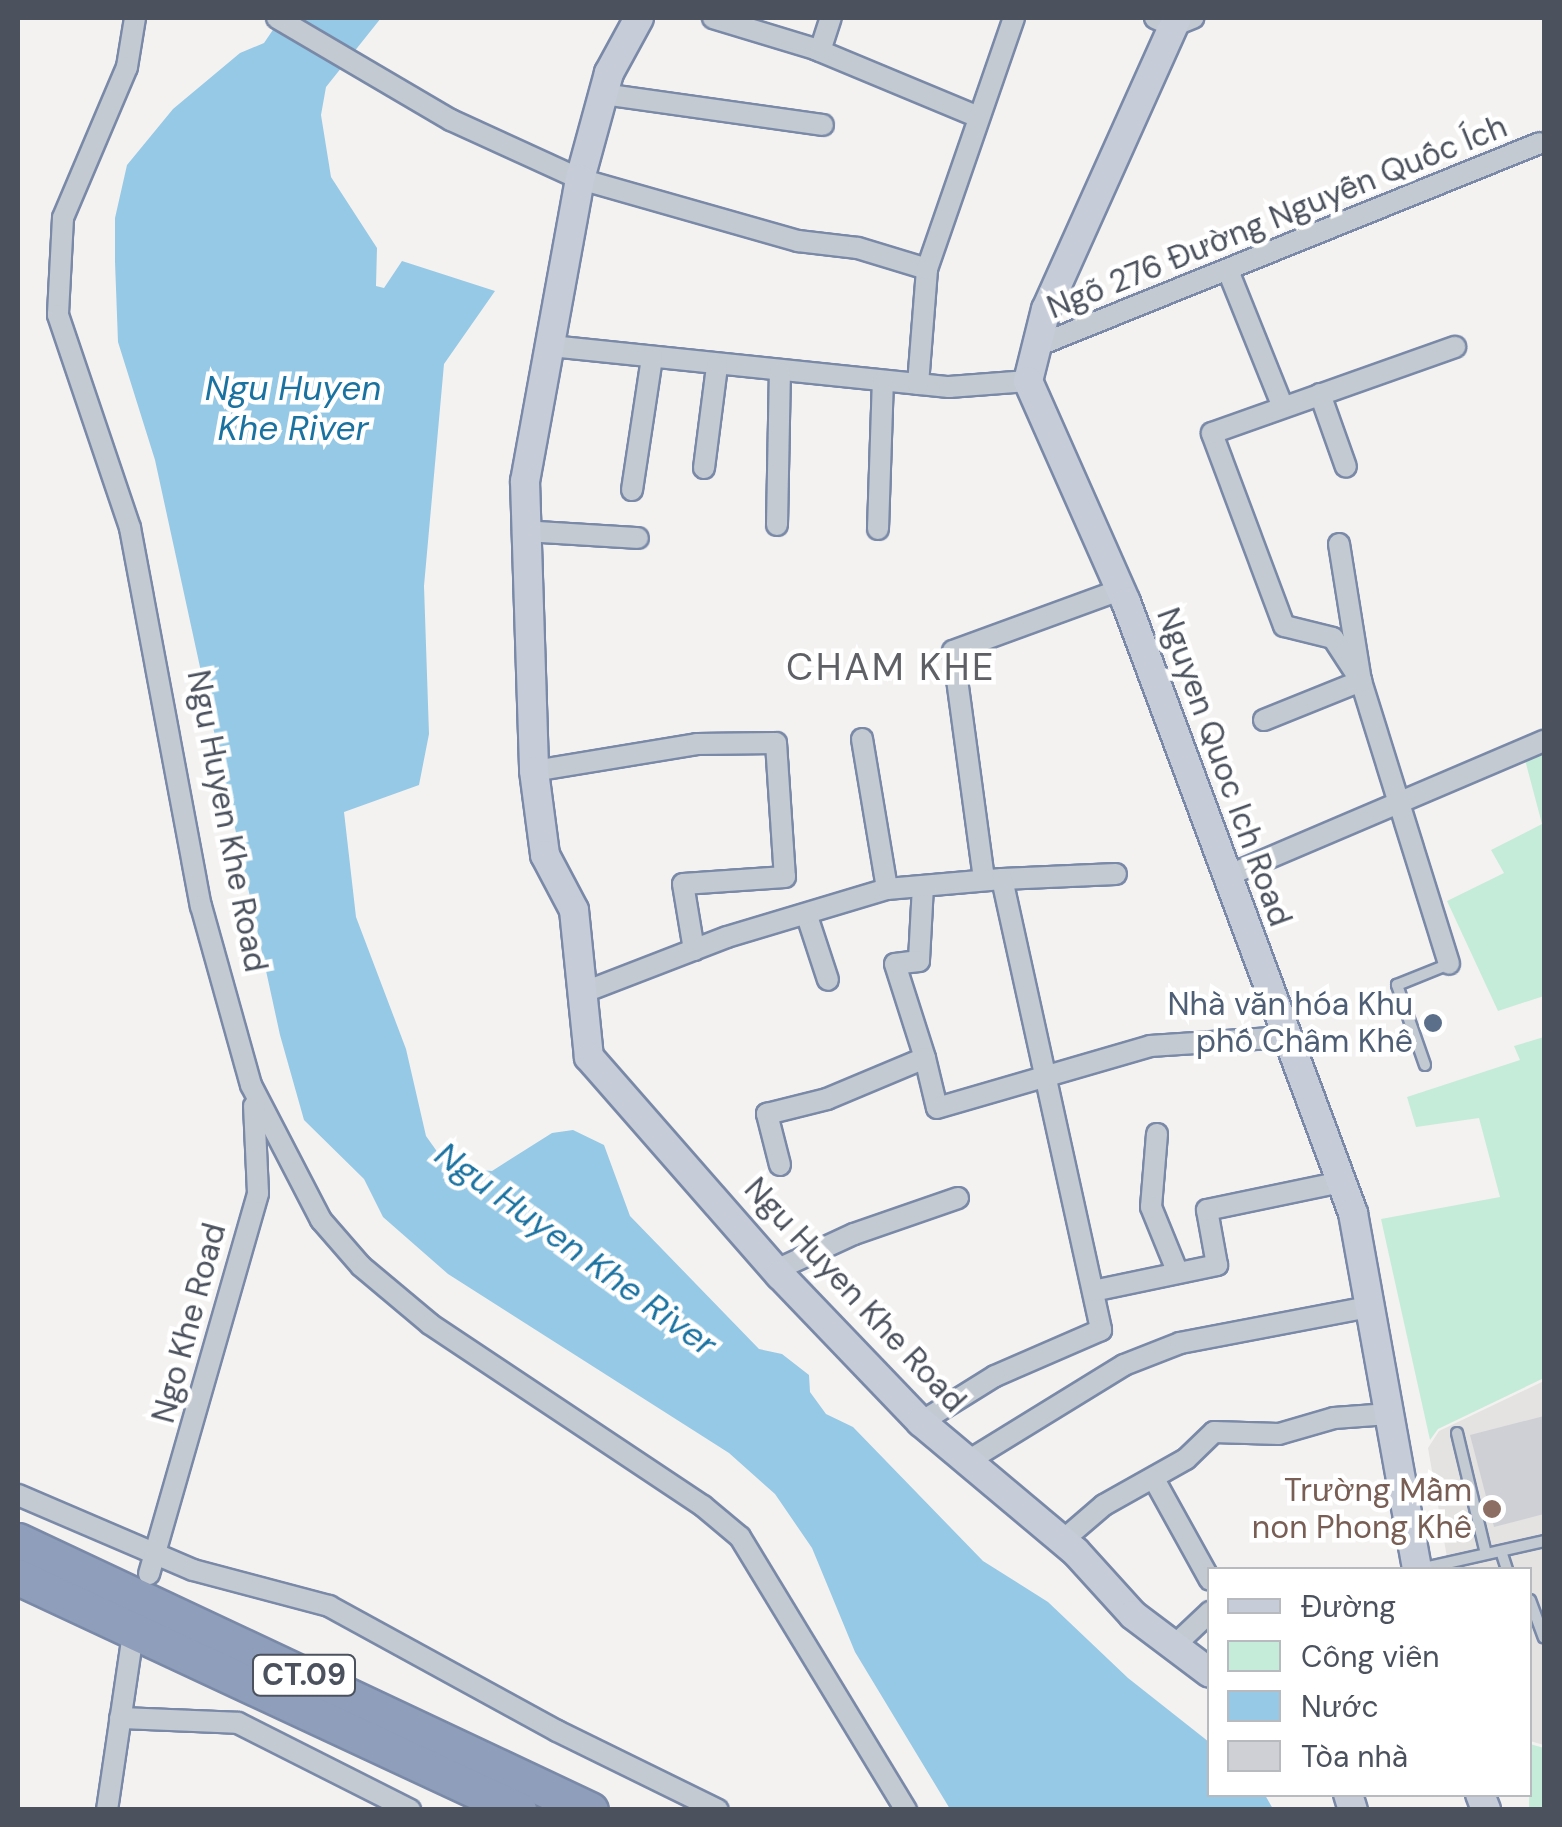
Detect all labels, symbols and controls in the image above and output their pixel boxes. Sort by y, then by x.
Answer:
street label: Ngõ 276 Đường Nguyễn Quốc Ích [1042,107,1512,327]
water label: Ngu Huyen Khe River [205,367,381,449]
street label: Nguyen Quoc Ich Road [1149,603,1299,931]
district label: CHAM KHE [786,645,996,691]
street label: Ngu Huyen Khe Road [179,667,275,975]
place label: Nhà văn hóa Khu phố Châm Khê [1167,986,1413,1061]
marker: Nhà văn hóa Khu phố Châm Khê [1422,1012,1444,1034]
water label: Ngu Huyen Khe River [427,1133,725,1365]
street label: Ngu Huyen Khe Road [736,1170,974,1420]
street label: Ngo Khe Road [144,1219,234,1427]
place label: Trường Mầm non Phong Khê [1252,1472,1472,1547]
marker: Trường Mầm non Phong Khê [1481,1498,1503,1520]
legend [1207,1567,1532,1797]
text: Đường [1301,1587,1396,1626]
text: Công viên [1301,1637,1440,1676]
road number: CT.09 [252,1650,356,1700]
text: Nước [1301,1687,1379,1726]
text: Tòa nhà [1301,1737,1408,1776]

